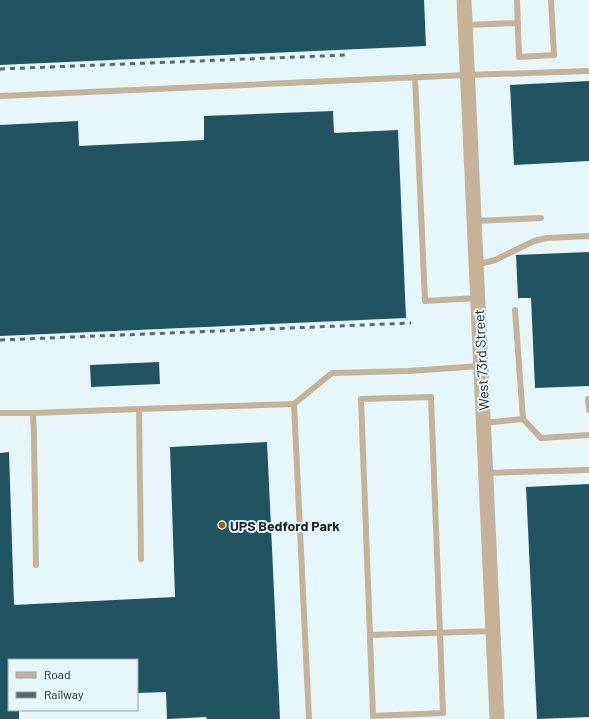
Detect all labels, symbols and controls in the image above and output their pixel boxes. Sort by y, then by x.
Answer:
street label: West 73rd Street [470,309,492,411]
place label: UPS Bedford Park [230,517,340,534]
marker: UPS Bedford Park [217,520,227,530]
legend [8,659,138,711]
text: Road [44,667,71,681]
text: Railway [44,687,84,701]

